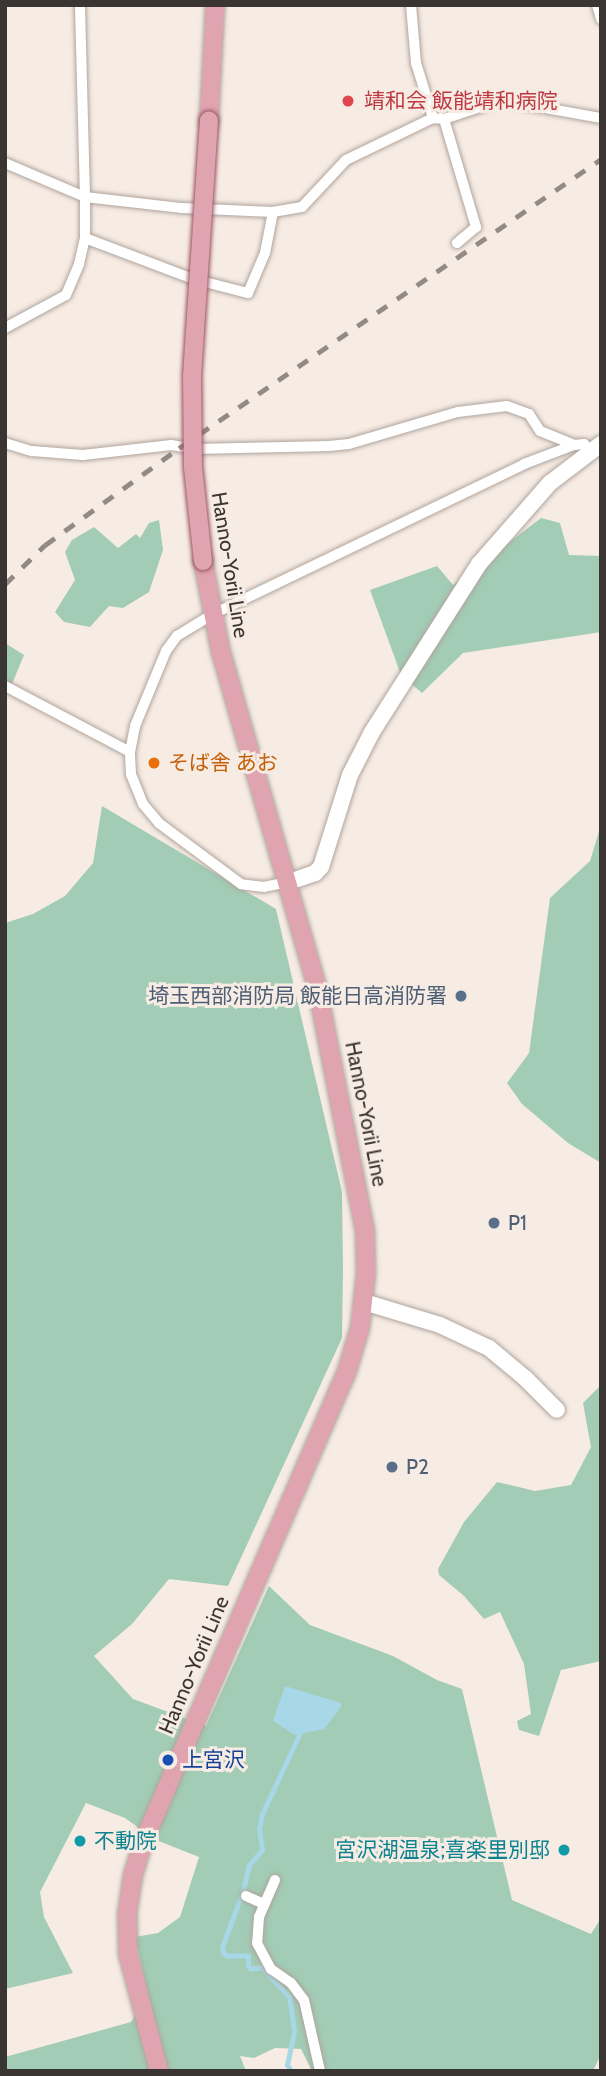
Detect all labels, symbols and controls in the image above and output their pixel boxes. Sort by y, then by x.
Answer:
place label: 靖和会 飯能靖和病院 [364,88,558,114]
marker: 靖和会 飯能靖和病院 [338,91,358,111]
street label: Hanno-Yorii Line [206,490,254,640]
place label: そば舎 あお [168,750,278,776]
marker: そば舎 あお [146,755,162,771]
place label: 埼玉西部消防局 飯能日高消防署 [148,983,447,1009]
marker: 埼玉西部消防局 飯能日高消防署 [453,988,469,1004]
street label: Hanno-Yorii Line [340,1039,392,1189]
place label: P1 [508,1210,527,1236]
marker: P1 [486,1215,502,1231]
place label: P2 [406,1454,429,1480]
marker: P2 [384,1459,400,1475]
street label: Hanno-Yorii Line [154,1592,234,1738]
place label: 上宮沢 [182,1747,245,1773]
marker: 上宮沢 [160,1752,176,1768]
place label: 不動院 [94,1828,157,1854]
marker: 不動院 [72,1833,88,1849]
place label: 宮沢湖温泉;喜楽里別邸 [335,1837,550,1863]
marker: 宮沢湖温泉;喜楽里別邸 [556,1842,572,1858]

